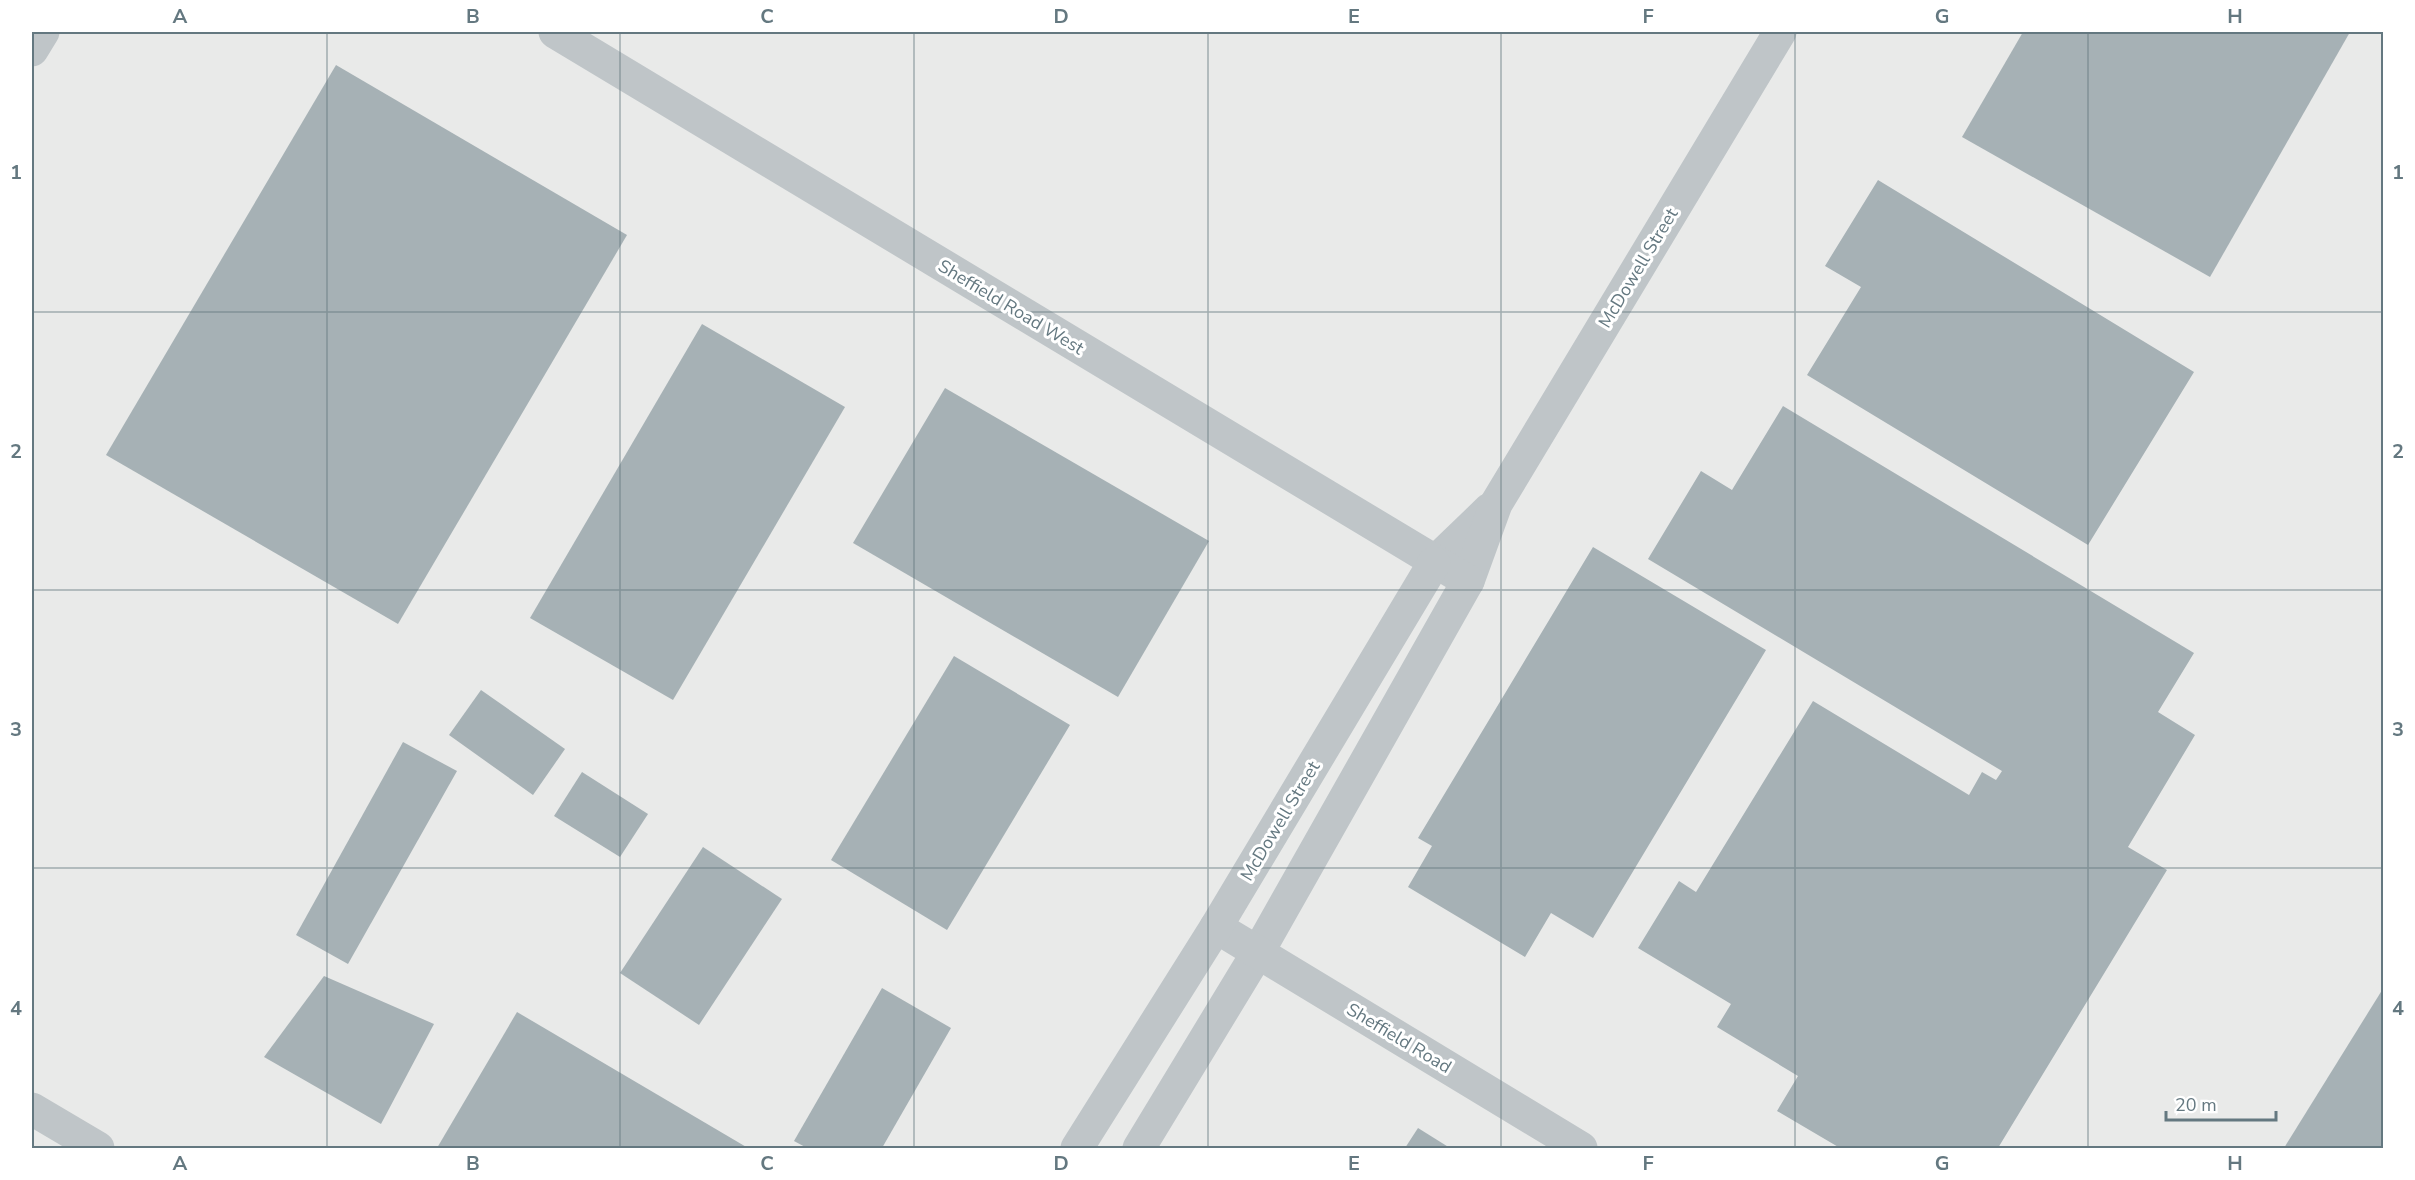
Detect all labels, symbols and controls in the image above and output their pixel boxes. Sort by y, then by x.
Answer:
text: A [173,3,188,30]
text: B [466,3,480,30]
text: C [760,3,774,30]
text: D [1053,3,1069,30]
text: E [1348,3,1360,30]
text: F [1642,3,1654,30]
text: G [1935,3,1949,30]
text: H [2227,3,2243,30]
text: 1 [10,159,22,186]
text: 1 [2392,159,2404,186]
street label: McDowell Street [1593,203,1684,332]
street label: Sheffield Road West [934,254,1089,360]
text: 2 [10,438,22,465]
text: 2 [2392,438,2404,465]
text: 3 [10,716,22,743]
text: 3 [2392,716,2404,743]
street label: McDowell Street [1235,756,1326,885]
text: 4 [10,995,22,1022]
text: 4 [2392,995,2404,1022]
street label: Sheffield Road [1342,997,1456,1079]
scale bar [2166,1084,2276,1122]
text: 20 m [2175,1093,2217,1117]
text: A [173,1150,188,1177]
text: B [466,1150,480,1177]
text: C [760,1150,774,1177]
text: D [1053,1150,1069,1177]
text: E [1348,1150,1360,1177]
text: F [1642,1150,1654,1177]
text: G [1935,1150,1949,1177]
text: H [2227,1150,2243,1177]

